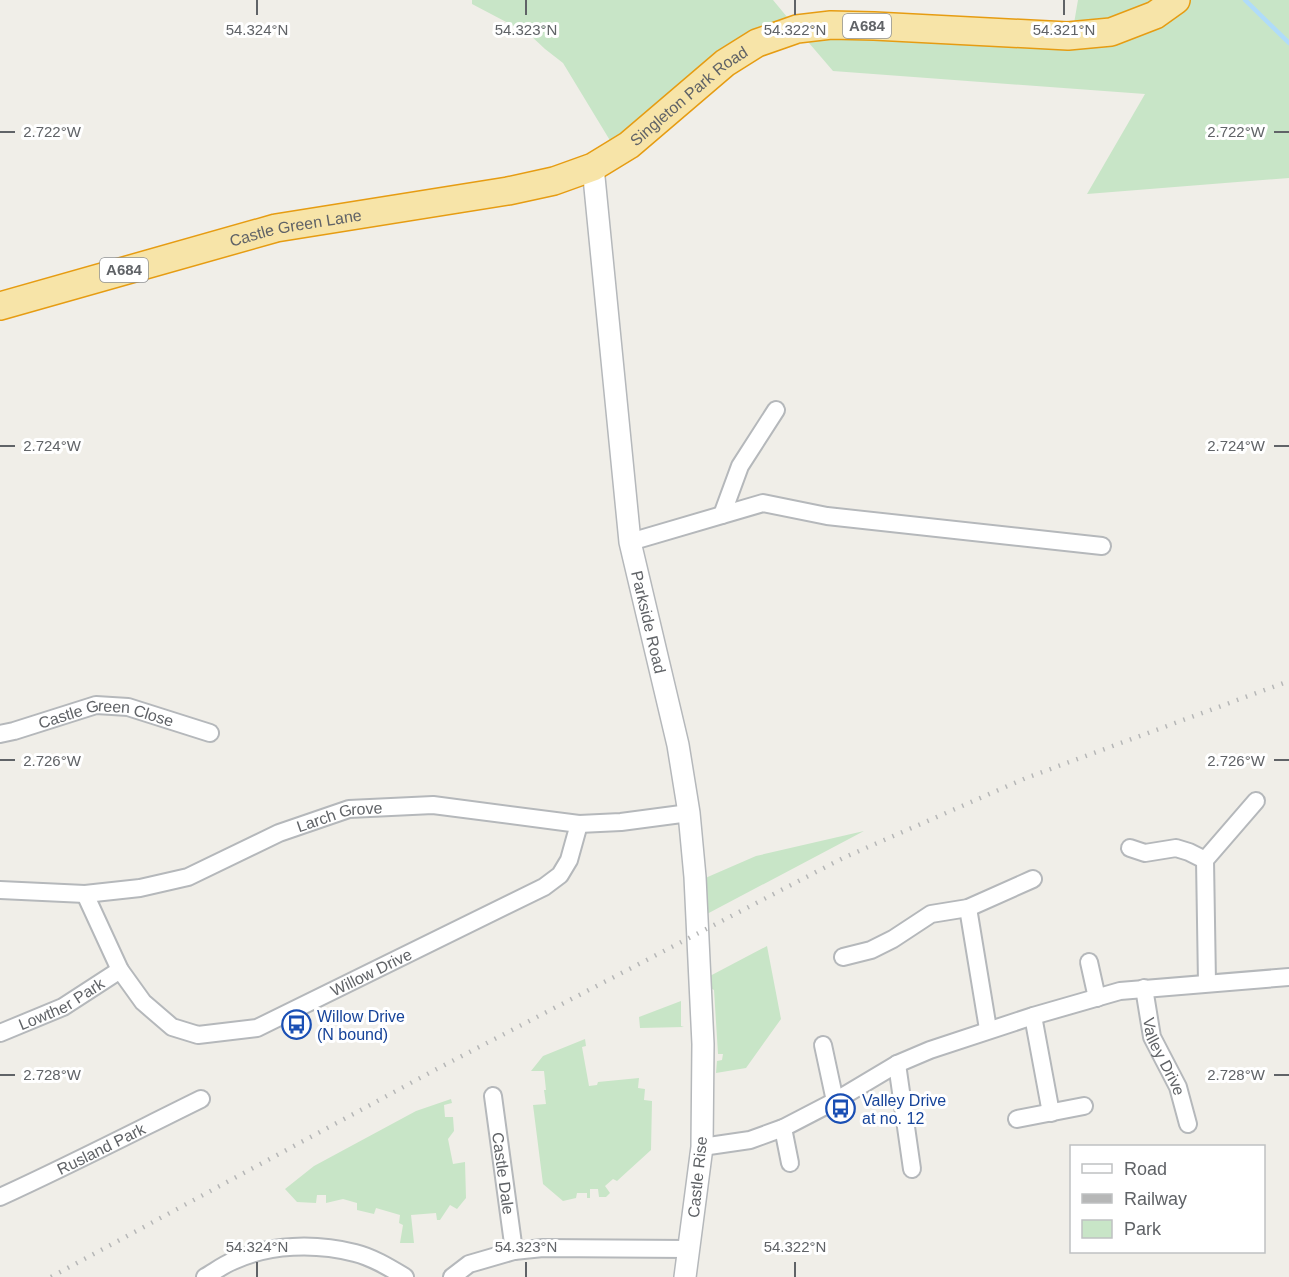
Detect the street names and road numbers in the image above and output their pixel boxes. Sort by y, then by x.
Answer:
road number: A684 [843,14,891,38]
street label: Singleton Park Road [627,43,751,149]
street label: Castle Green Lane [228,206,363,250]
road number: A684 [100,258,148,282]
street label: Parkside Road [628,569,669,675]
street label: Castle Green Close [36,697,176,732]
street label: Larch Grove [295,799,383,835]
street label: Willow Drive [328,945,415,999]
street label: Lowther Park [16,974,108,1033]
street label: Valley Drive [1140,1016,1188,1097]
street label: Rusland Park [54,1120,149,1178]
street label: Castle Dale [489,1131,517,1216]
street label: Castle Rise [685,1135,710,1219]

